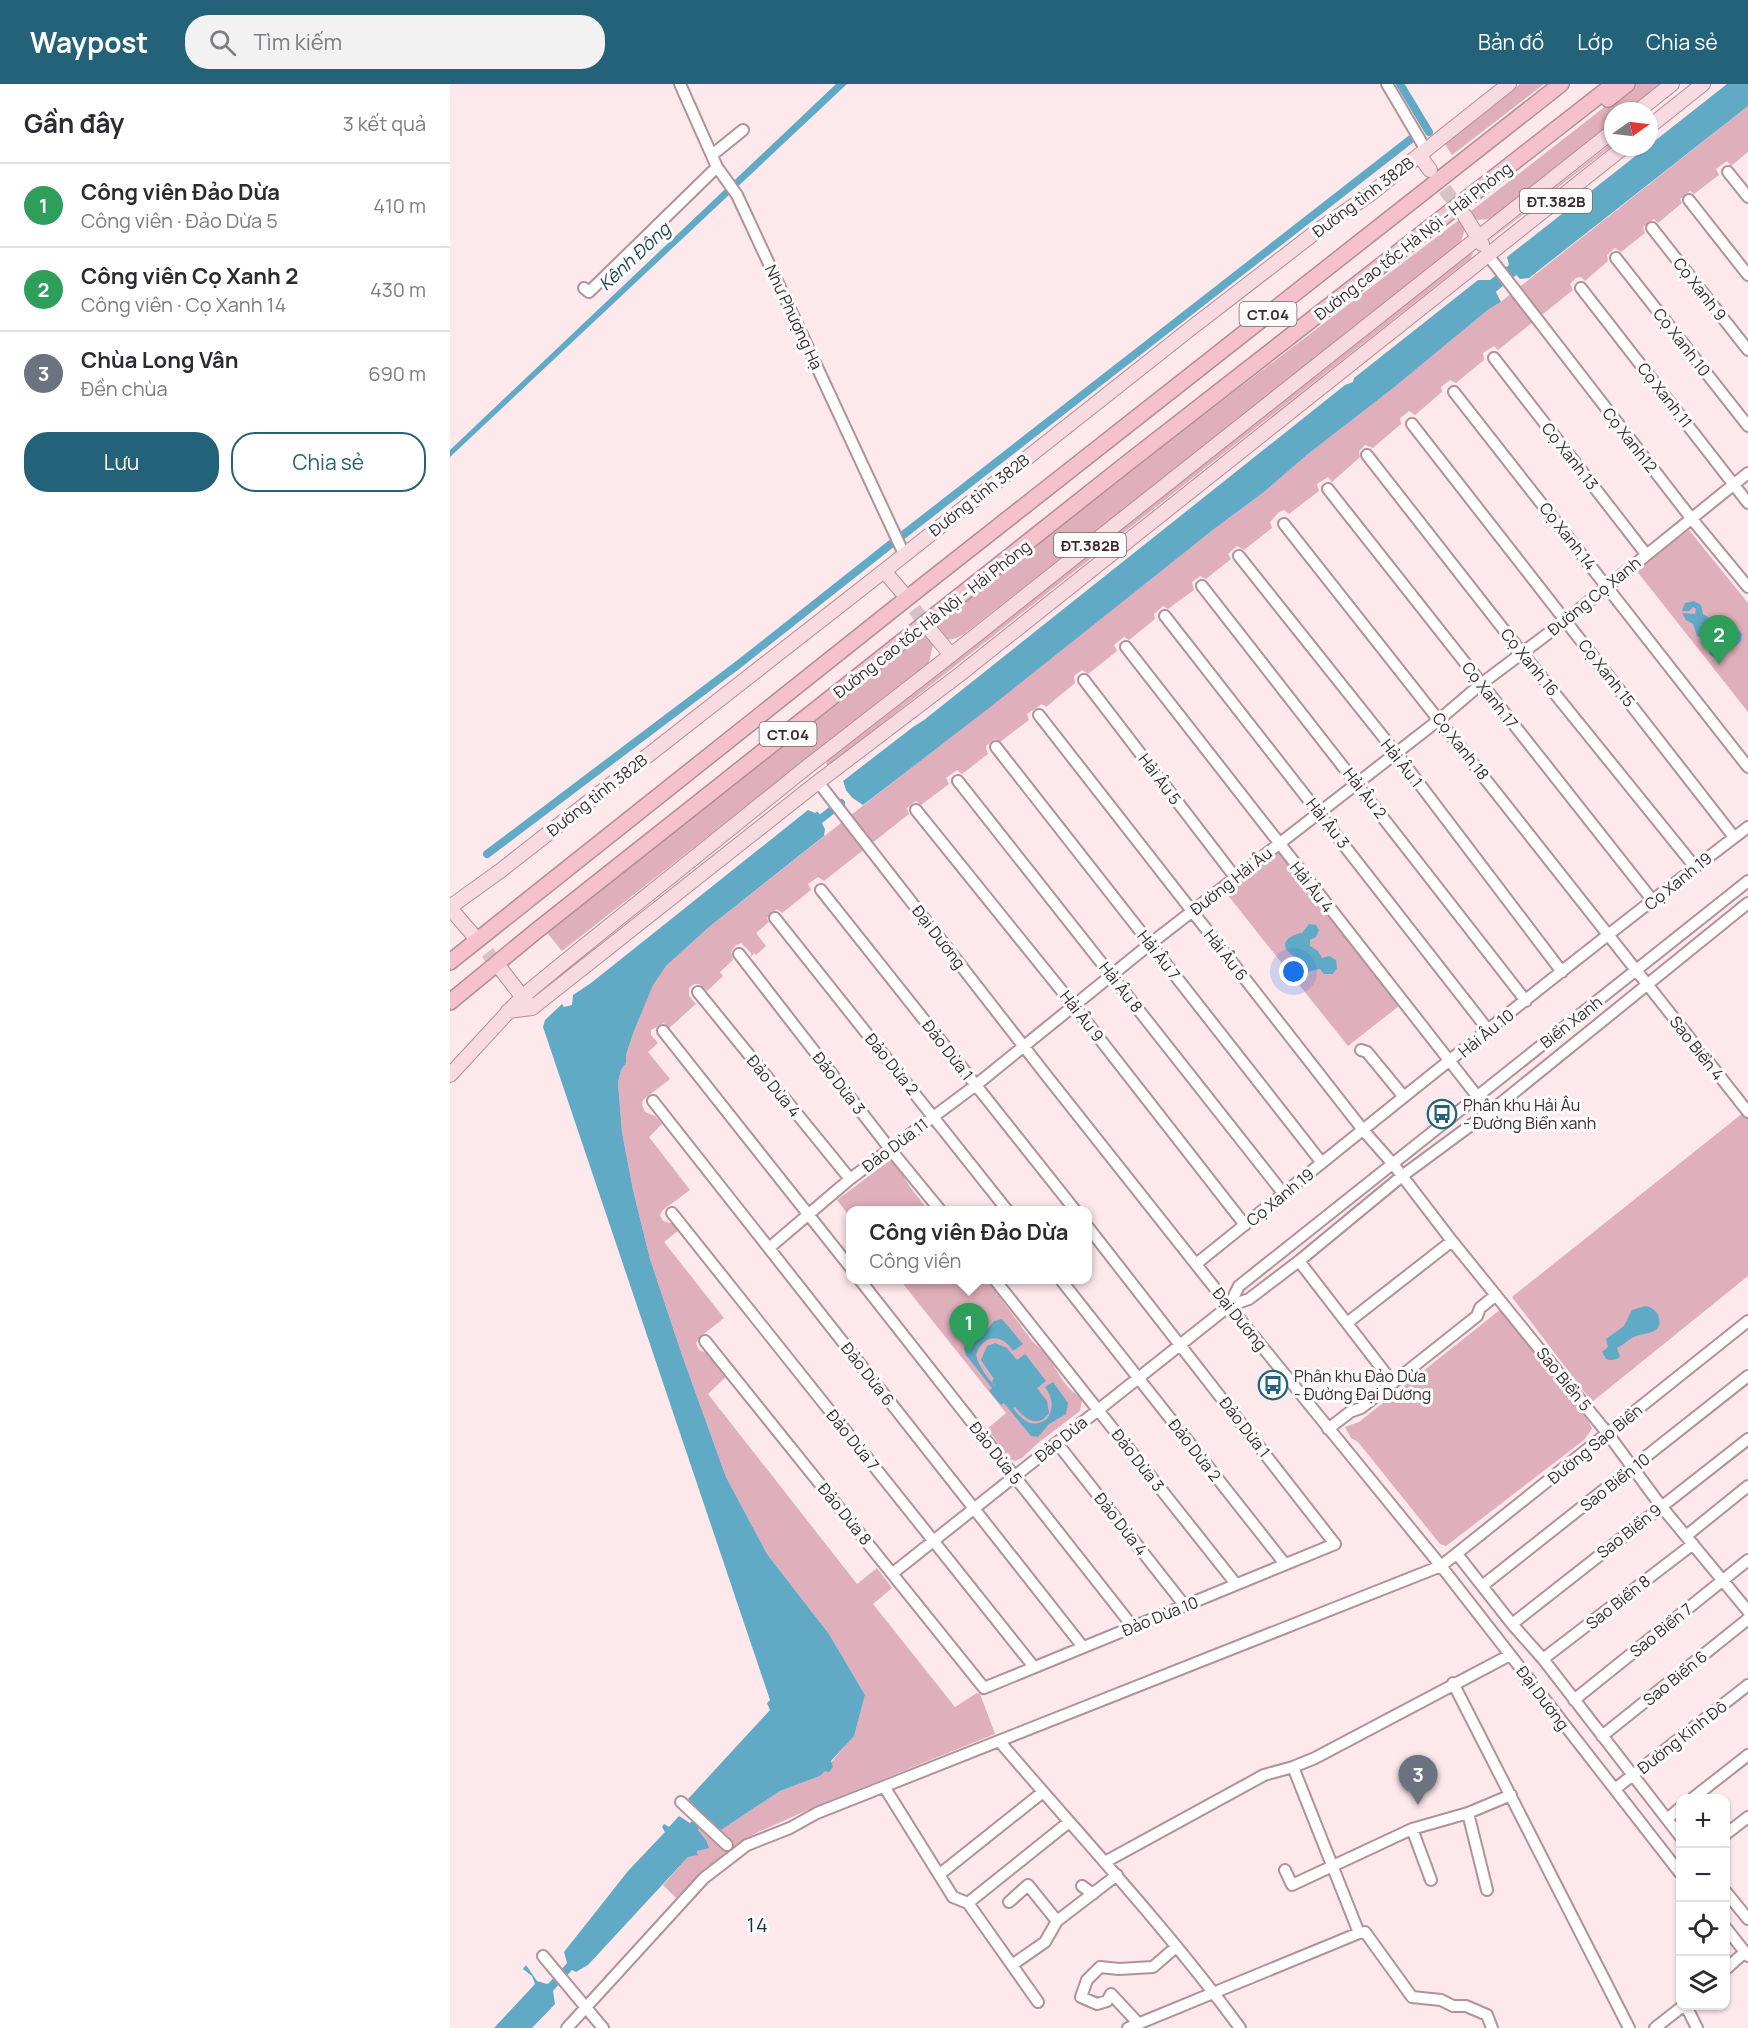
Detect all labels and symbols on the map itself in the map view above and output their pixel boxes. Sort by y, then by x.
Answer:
north arrow [1604,102,1658,156]
street label: Đường tỉnh 382B [1308,152,1418,242]
street label: Đường cao tốc Hà Nội - Hải Phòng [1310,157,1516,325]
road number: ĐT.382B [1520,189,1592,213]
water label: Kênh Đông [593,216,676,295]
street label: Cọ Xanh 9 [1668,253,1732,325]
street label: Như Phượng Hạ [760,261,828,373]
road number: CT.04 [1240,302,1296,326]
street label: Cọ Xanh 10 [1648,303,1716,381]
street label: Cọ Xanh 11 [1633,358,1697,432]
street label: Cọ Xanh12 [1598,403,1662,477]
street label: Cọ Xanh 13 [1537,418,1603,494]
street label: Đường tỉnh 382B [924,449,1034,541]
street label: Cọ Xanh 14 [1535,497,1601,575]
road number: ĐT.382B [1054,533,1126,557]
street label: Đường cao tốc Hà Nội - Hải Phòng [829,535,1035,703]
street label: Đường Cọ Xanh [1543,552,1645,640]
pin: 2 [1700,616,1738,665]
street label: Cọ Xanh 16 [1496,624,1564,700]
street label: Cọ Xanh 15 [1574,635,1640,711]
street label: Cọ Xanh 17 [1457,657,1523,733]
street label: Cọ Xanh 18 [1428,708,1494,784]
road number: CT.04 [760,722,816,746]
street label: Hải Âu 1 [1376,734,1428,792]
street label: Đường tỉnh 382B [542,749,652,841]
street label: Hải Âu 5 [1134,749,1186,809]
street label: Hải Âu 2 [1338,763,1392,823]
street label: Hải Âu 3 [1301,793,1355,853]
street label: Đường Hải Âu [1185,842,1277,920]
street label: Cọ Xanh 19 [1640,847,1716,915]
street label: Hải Âu 4 [1285,857,1339,917]
street label: Đại Dương [907,901,971,973]
street label: Hải Âu 6 [1199,925,1253,985]
street label: Hải Âu 7 [1133,926,1185,984]
street label: Hải Âu 8 [1094,957,1148,1017]
your location [1279,957,1308,986]
street label: Hải Âu 9 [1055,986,1109,1046]
street label: Biển Xanh [1535,991,1607,1053]
street label: Hải Âu 10 [1454,1004,1518,1062]
street label: Sao Biển 4 [1665,1011,1729,1085]
street label: Đảo Dừa 1 [918,1015,978,1085]
street label: Đảo Dừa 2 [860,1028,924,1100]
street label: Đảo Dừa 3 [808,1047,870,1119]
street label: Đảo Dừa 4 [742,1050,806,1122]
place label: Phân khu Hải Âu - Đường Biển xanh [1463,1094,1596,1134]
bus stop icon: Phân khu Hải Âu - Đường Biển xanh [1426,1098,1458,1130]
street label: Đảo Dừa 11 [858,1113,932,1177]
street label: Cọ Xanh 19 [1242,1163,1318,1231]
street label: Đại Dương [1208,1283,1272,1355]
pin: 1 [950,1304,988,1353]
street label: Đảo Dừa 6 [836,1338,900,1410]
street label: Sao Biển 5 [1532,1343,1596,1415]
place label: Phân khu Đảo Dừa - Đường Đại Dương [1294,1365,1431,1405]
bus stop icon: Phân khu Đảo Dừa - Đường Đại Dương [1257,1369,1289,1401]
street label: Đảo Dừa 1 [1215,1392,1275,1462]
street label: Đường Sao Biển [1543,1399,1647,1489]
street label: Đảo Dừa 7 [822,1405,884,1475]
street label: Đảo Dừa [1030,1411,1092,1467]
street label: Đảo Dừa 2 [1164,1414,1226,1486]
street label: Đảo Dừa 5 [965,1417,1027,1489]
street label: Đảo Dừa 3 [1107,1424,1169,1496]
street label: Sao Biển 10 [1576,1448,1654,1516]
street label: Đảo Dừa 8 [813,1478,877,1550]
street label: Đảo Dừa 4 [1090,1488,1152,1560]
street label: Sao Biển 9 [1592,1499,1666,1563]
street label: Sao Biển 8 [1581,1570,1655,1634]
street label: Đảo Dừa 10 [1119,1591,1201,1641]
street label: Sao Biển 7 [1625,1598,1697,1662]
street label: Sao Biển 6 [1638,1645,1712,1711]
street label: Đại Dương [1512,1661,1574,1735]
street label: Đường Kinh Đô [1633,1695,1731,1779]
pin: 3 [1398,1756,1438,1805]
district label: 14 [747,1911,769,1938]

